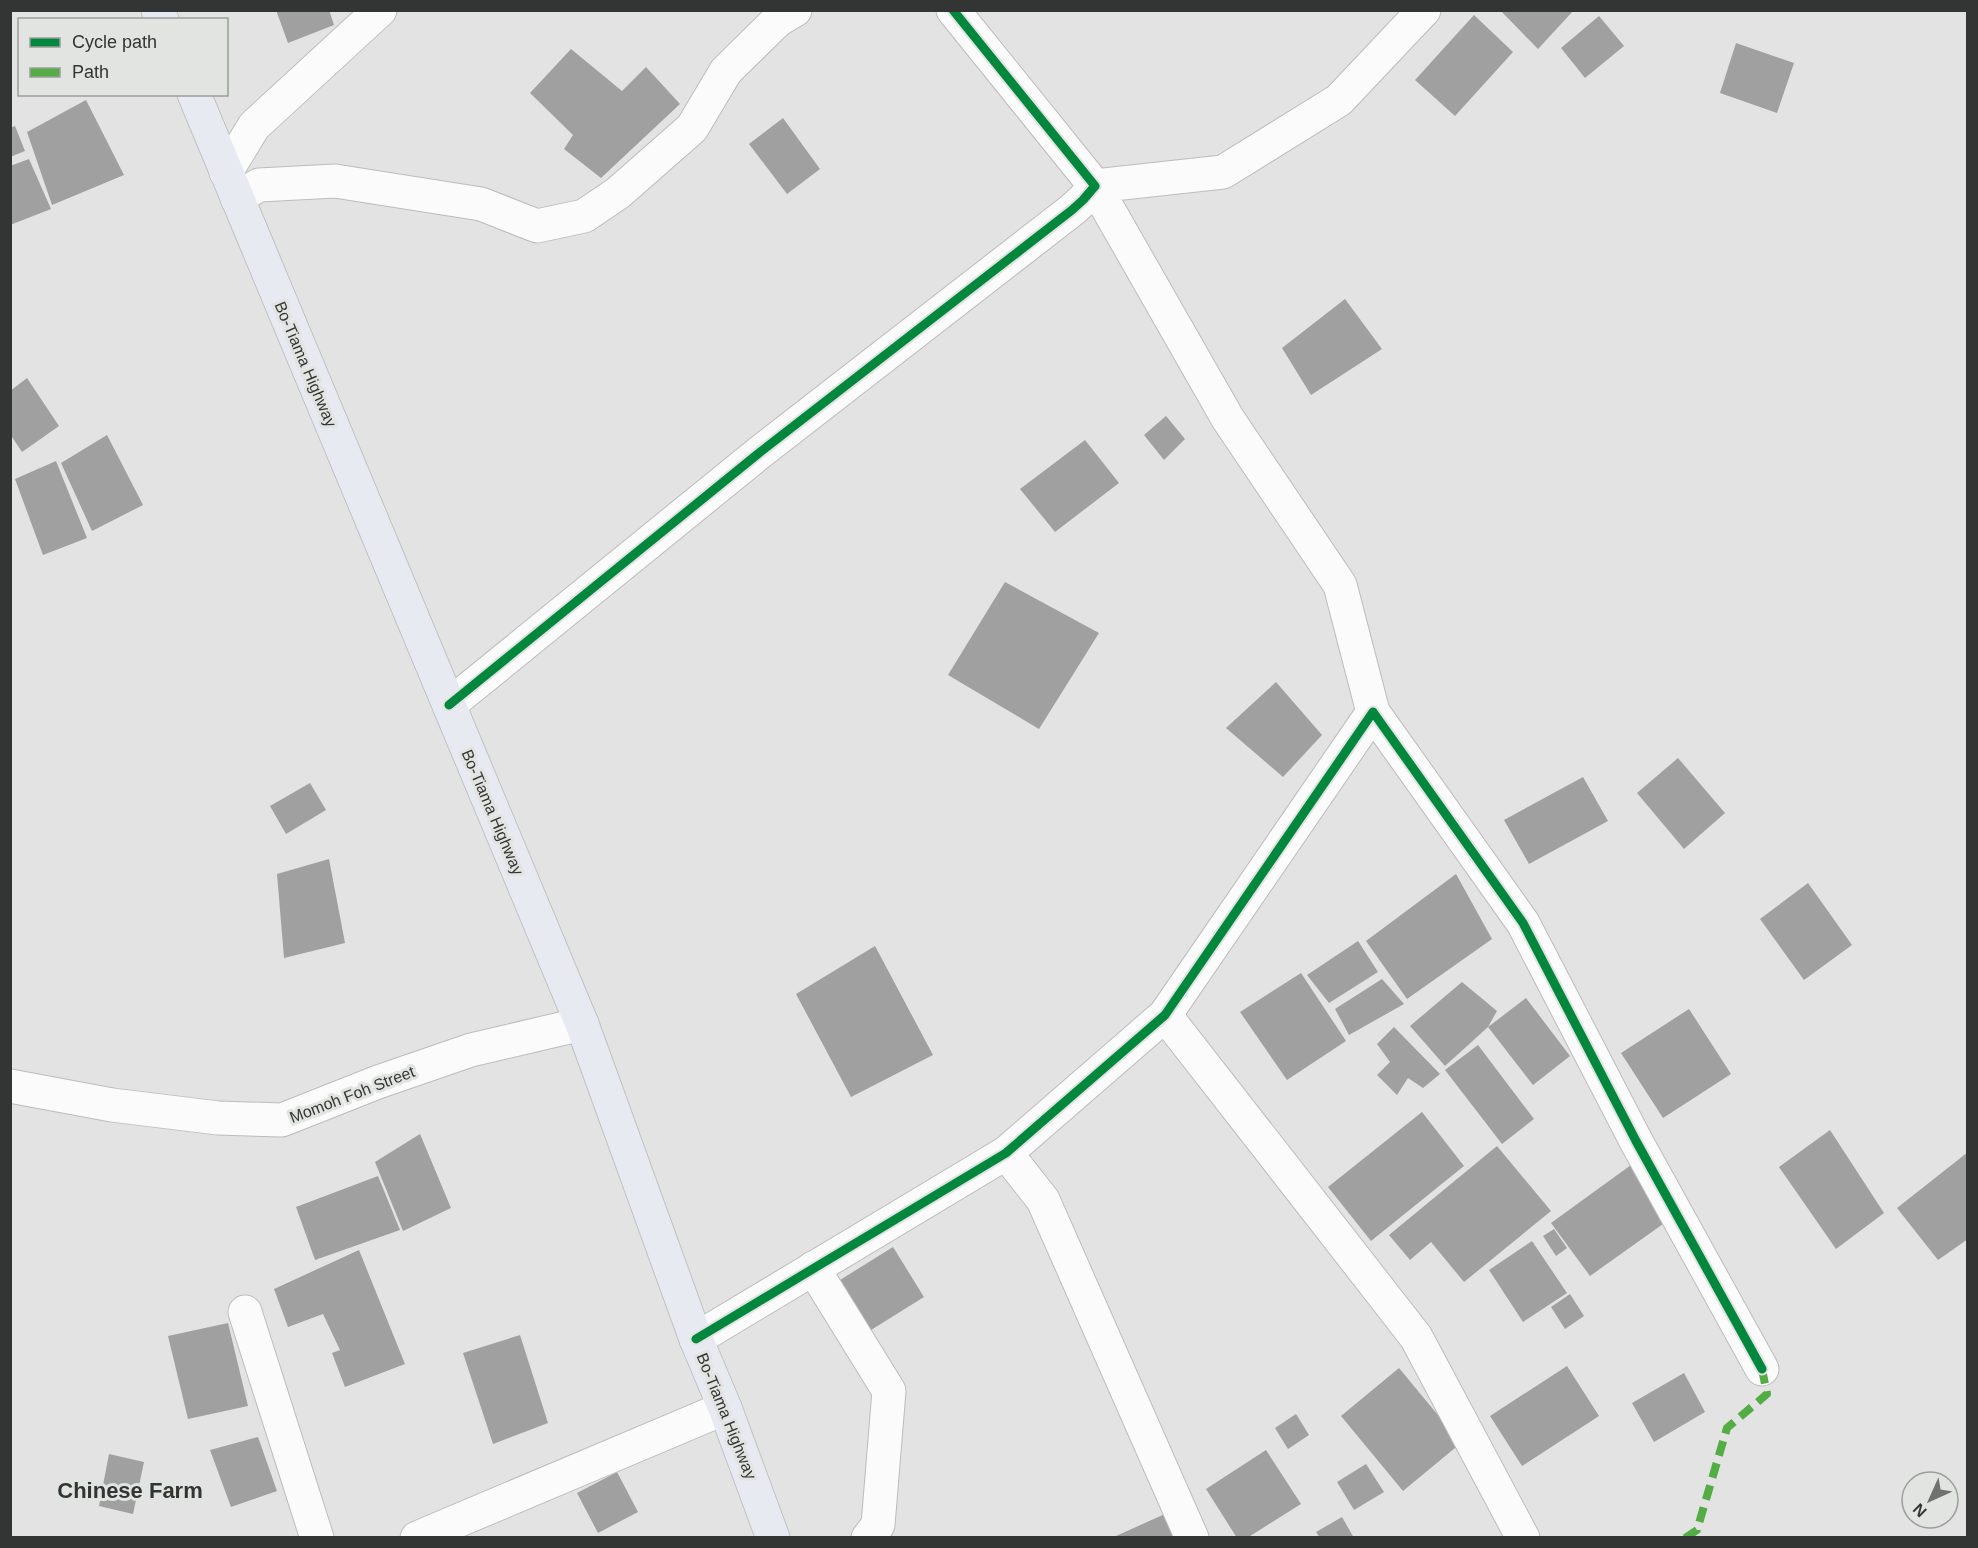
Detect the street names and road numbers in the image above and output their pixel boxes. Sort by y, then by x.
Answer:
street label: Bo-Tiama Highway [271,299,340,429]
street label: Bo-Tiama Highway [458,747,527,877]
street label: Momoh Foh Street [287,1063,418,1126]
street label: Bo-Tiama Highway [693,1351,760,1482]

